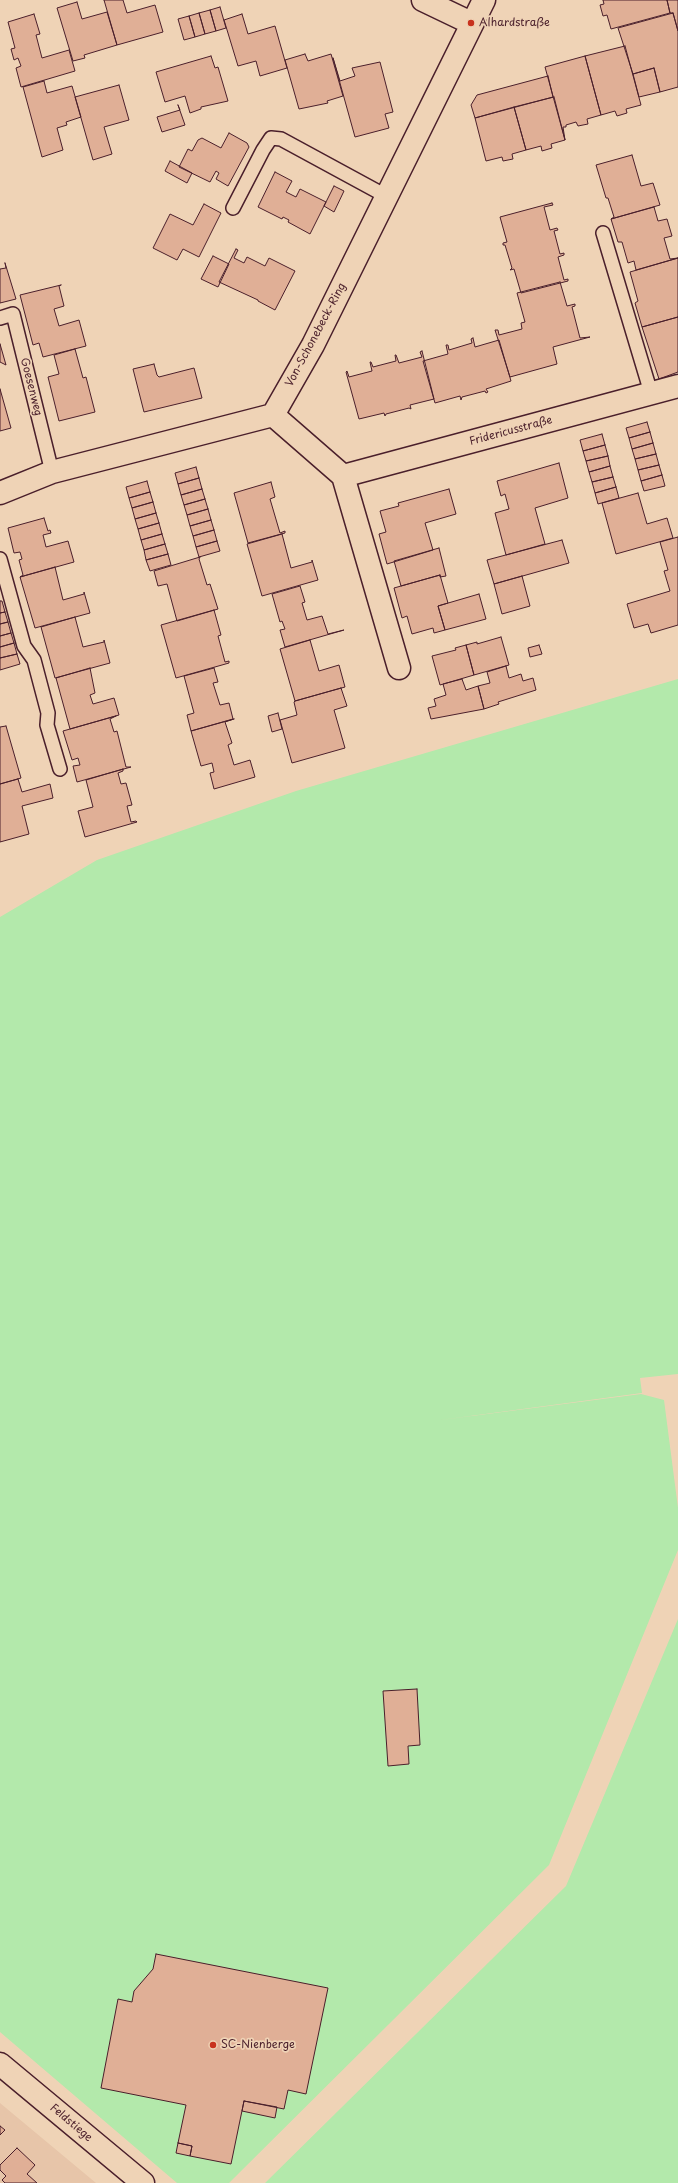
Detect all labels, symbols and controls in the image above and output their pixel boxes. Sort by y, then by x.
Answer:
place label: Alhardstraße [479,16,550,30]
marker: Alhardstraße [466,18,476,28]
street label: Von-Schonebeck-Ring [283,281,349,389]
street label: Goesenweg [17,357,45,417]
street label: Fridericusstraße [468,414,554,448]
place label: SC-Nienberge [221,2038,295,2052]
marker: SC-Nienberge [208,2040,218,2050]
street label: Feldstiege [47,2101,95,2145]

